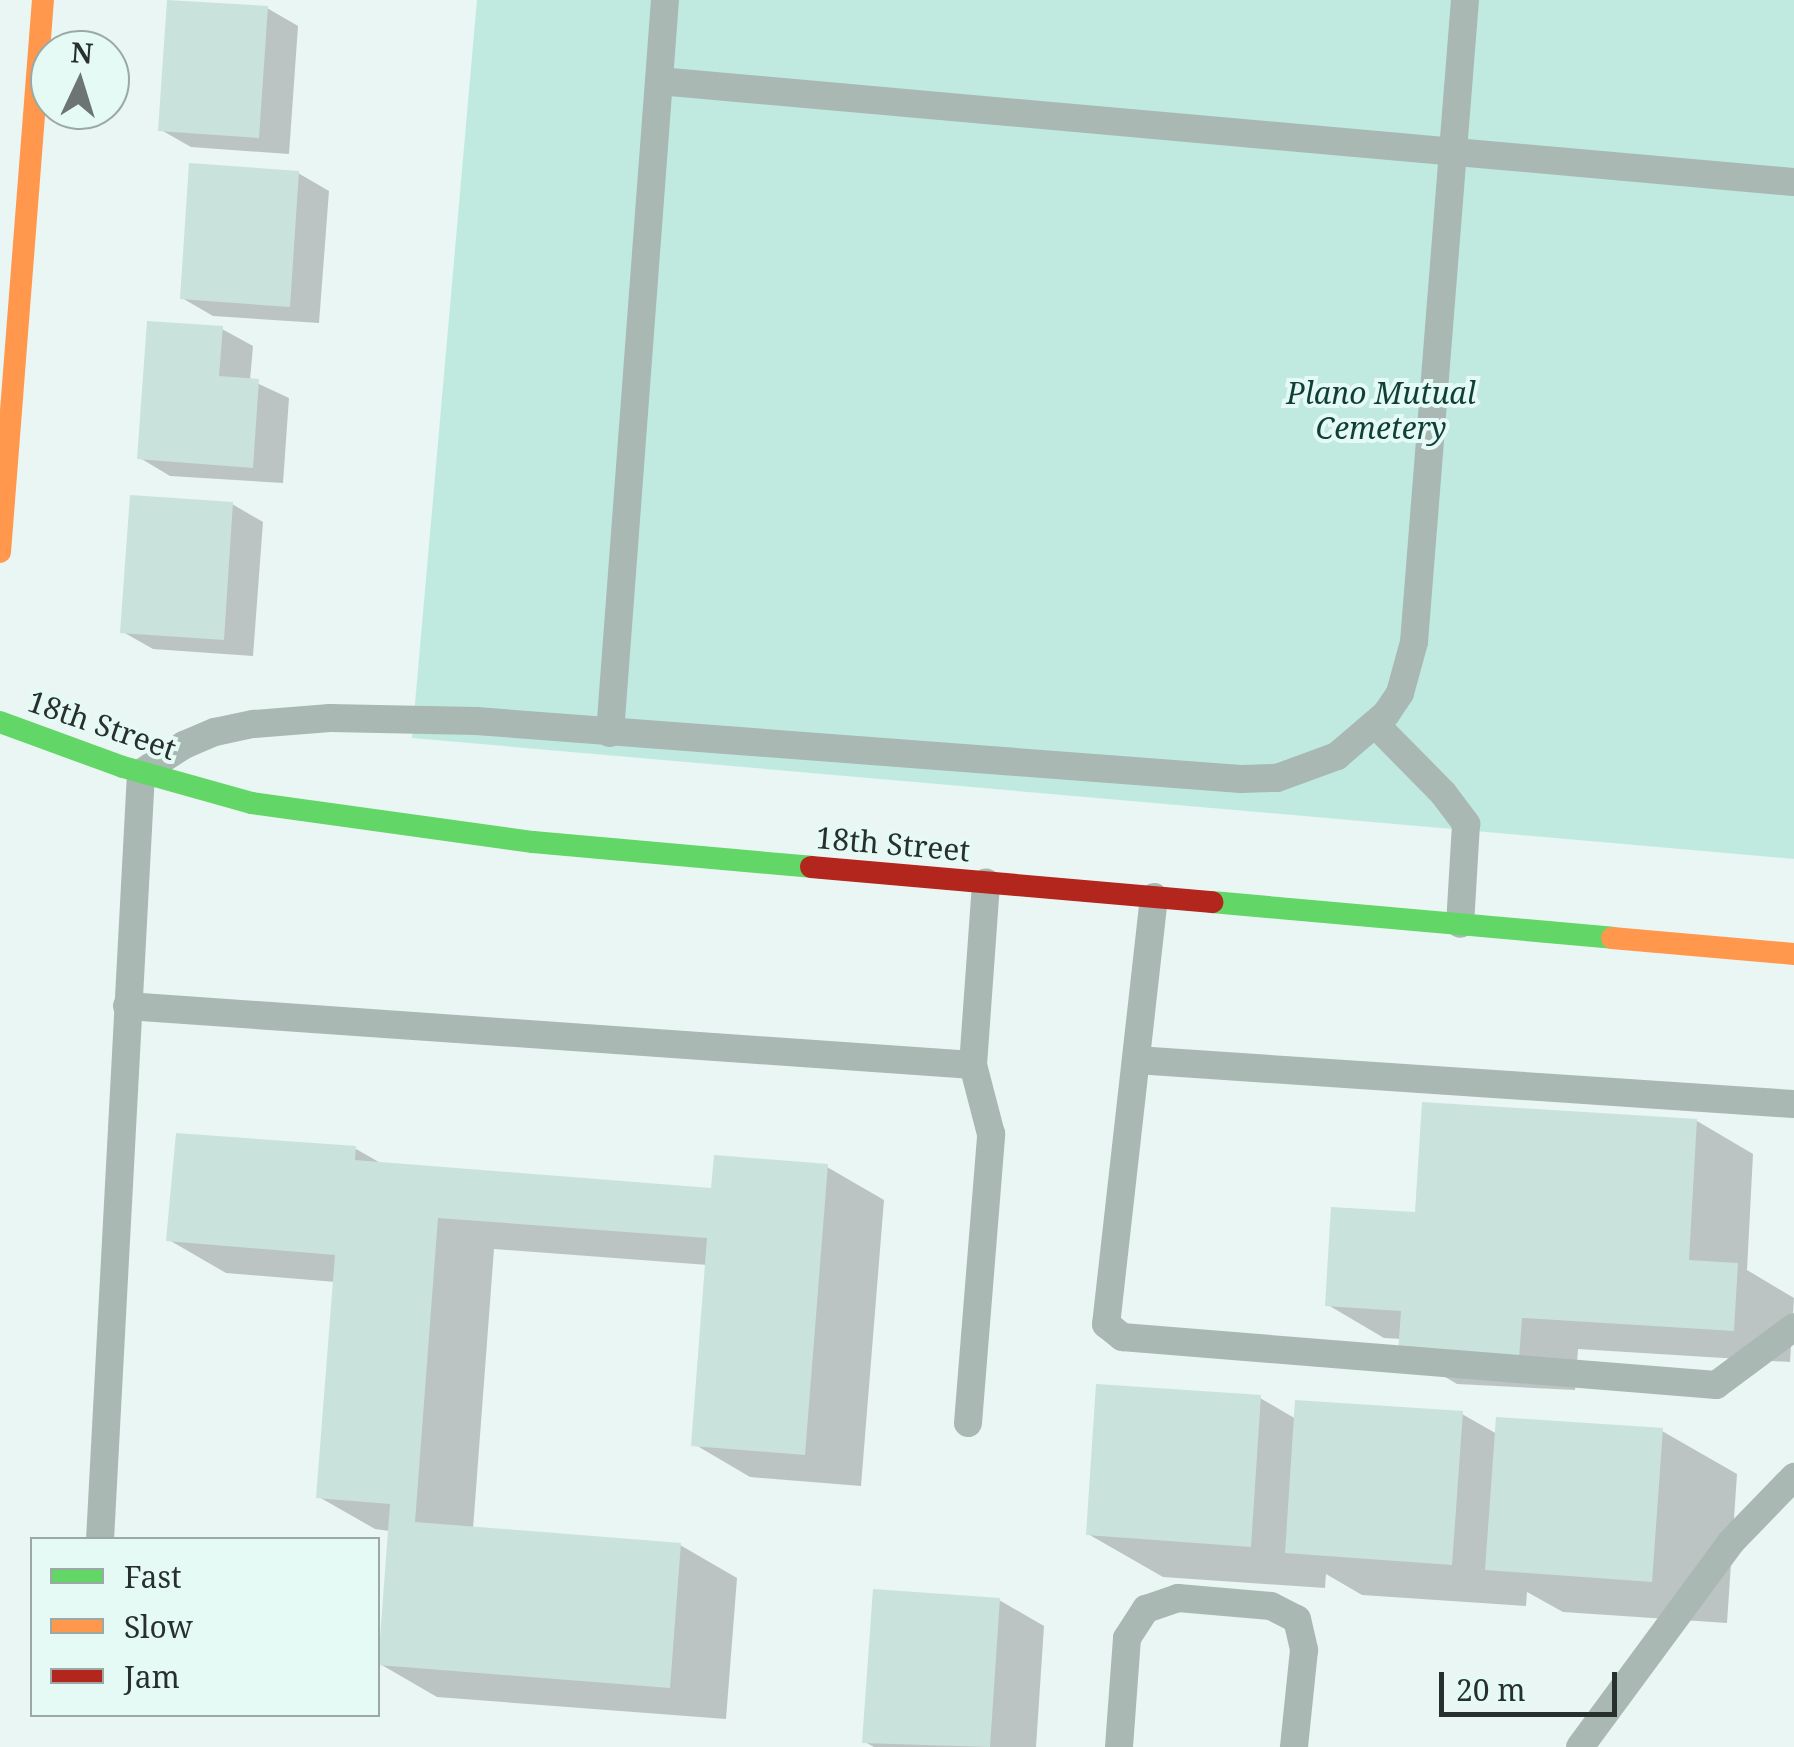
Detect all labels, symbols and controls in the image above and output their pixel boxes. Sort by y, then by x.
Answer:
north arrow [30,30,130,130]
text: N [70,32,94,72]
park label: Plano Mutual Cemetery [1286,375,1476,446]
street label: 18th Street [23,683,181,767]
street label: 18th Street [814,819,972,869]
legend [30,1537,380,1717]
text: Fast [124,1556,181,1597]
text: Slow [124,1606,193,1647]
scale bar [1444,1652,1622,1714]
text: Jam [124,1656,180,1697]
text: 20 m [1456,1669,1526,1710]

